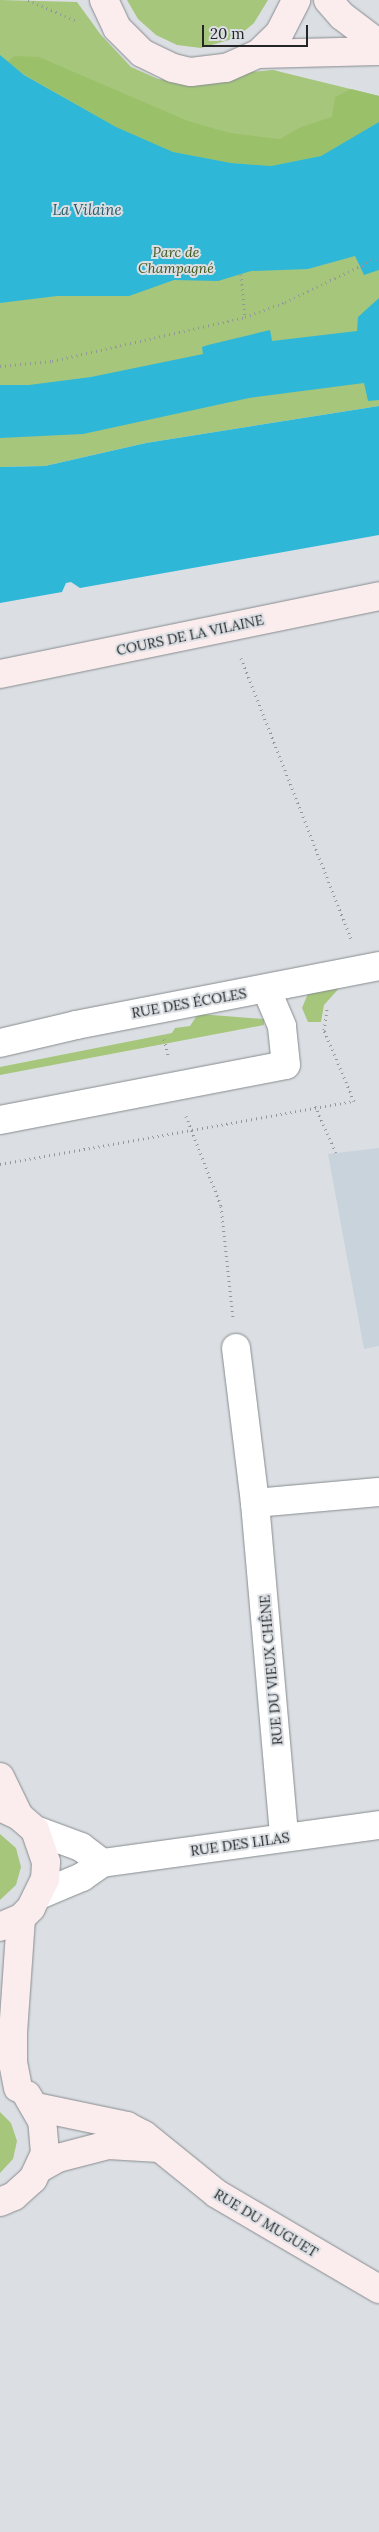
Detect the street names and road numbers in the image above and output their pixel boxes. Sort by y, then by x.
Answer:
street label: COURS DE LA VILAINE [115,611,265,659]
street label: RUE DES ÉCOLES [130,985,248,1021]
street label: RUE DU VIEUX CHÊNE [256,1594,286,1746]
street label: RUE DES LILAS [189,1829,291,1859]
street label: RUE DU MUGUET [211,2185,321,2261]

